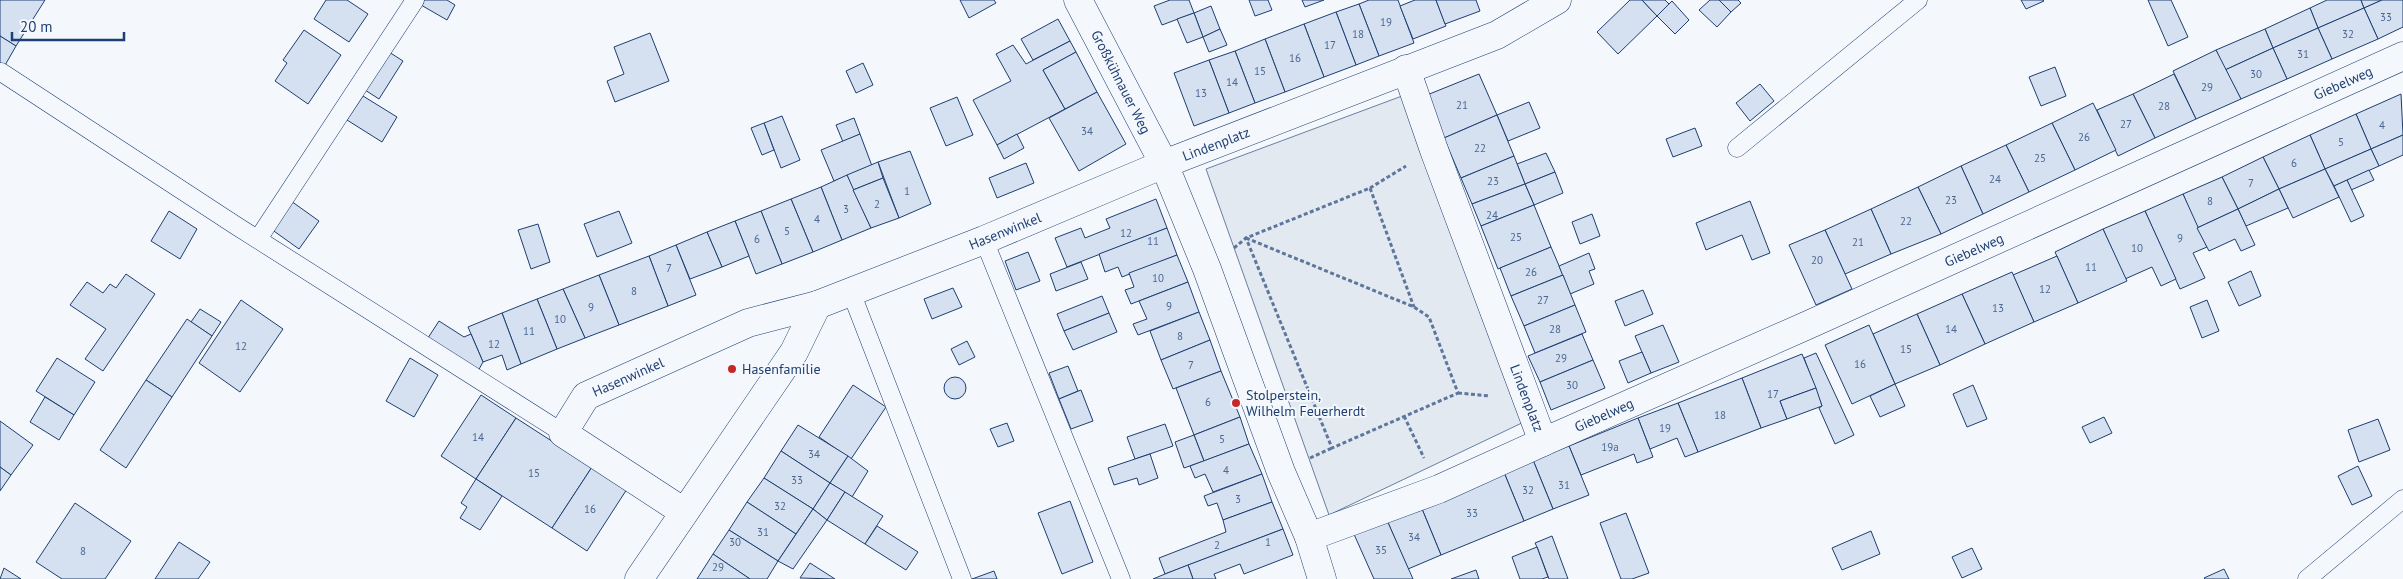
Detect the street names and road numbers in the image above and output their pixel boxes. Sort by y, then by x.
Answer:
street label: Großkühnauer Weg [1087,27,1155,137]
street label: Giebelweg [2311,62,2375,104]
street label: Lindenplatz [1180,123,1252,165]
street label: Hasenwinkel [966,208,1044,254]
street label: Giebelweg [1942,229,2006,271]
street label: Hasenwinkel [589,353,667,401]
street label: Lindenplatz [1506,362,1548,434]
street label: Giebelweg [1572,394,1636,436]

